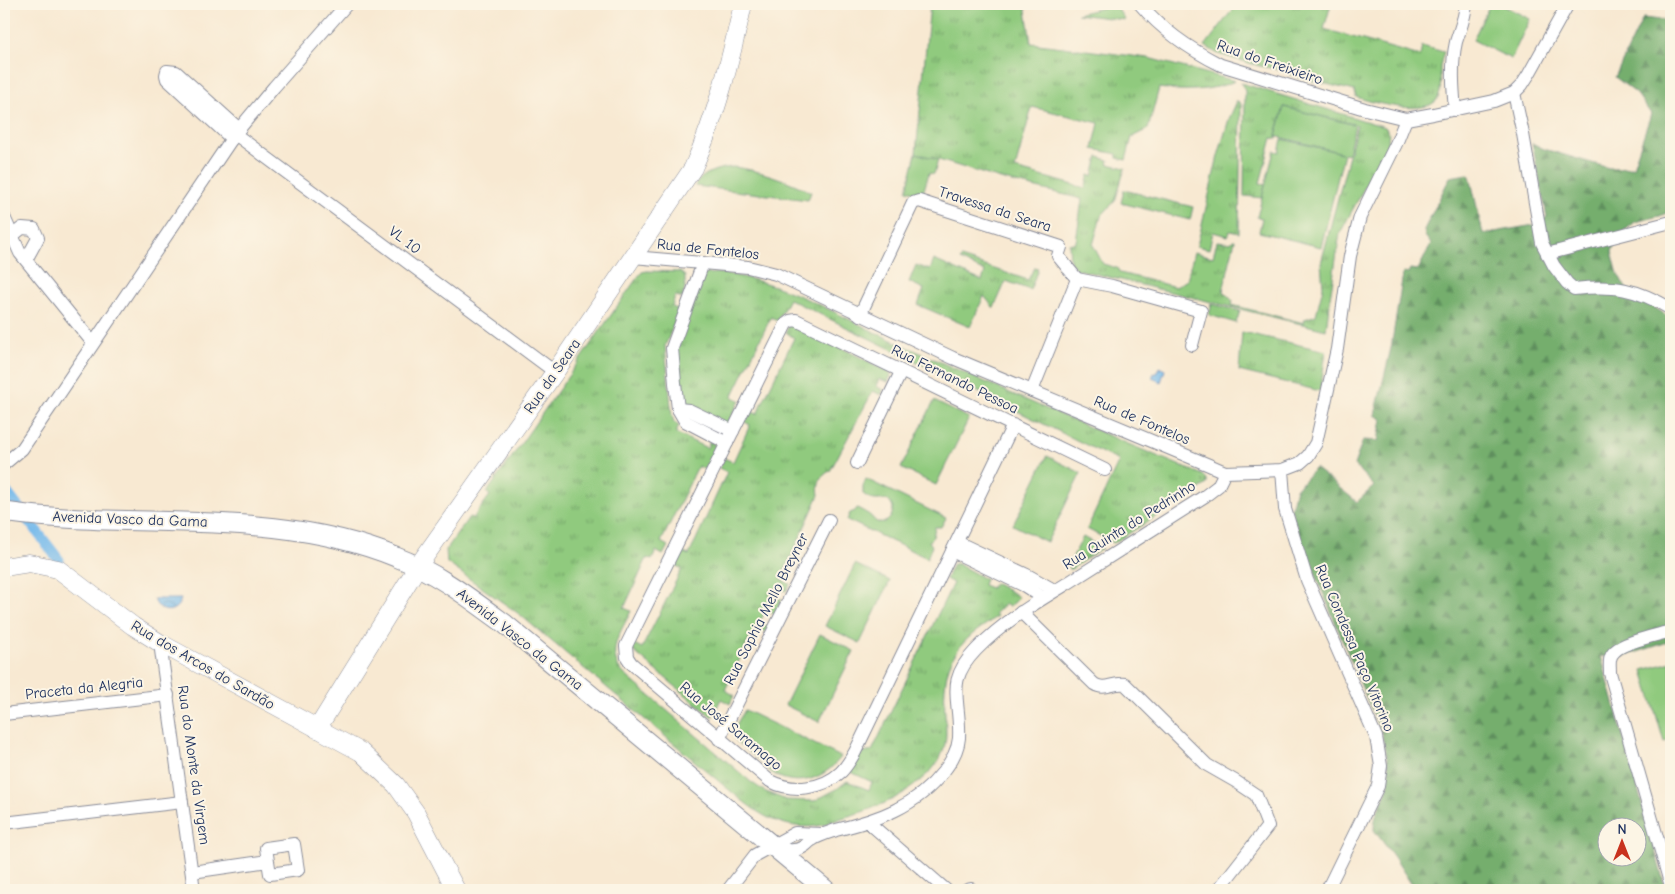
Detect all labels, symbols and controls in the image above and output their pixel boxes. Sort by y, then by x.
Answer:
street label: Rua do Freixieiro [1215,35,1325,89]
street label: Travessa da Seara [936,182,1054,236]
street label: VL 10 [385,222,425,258]
street label: Rua de Fontelos [656,235,760,263]
street label: Rua da Seara [520,335,584,417]
street label: Rua Fernando Pessoa [888,340,1022,418]
street label: Rua de Fontelos [1091,392,1193,448]
street label: Rua Quinta do Pedrinho [1059,477,1199,573]
street label: Avenida Vasco da Gama [52,507,208,531]
street label: Rua Sophia Mello Breyner [720,530,812,688]
street label: Rua Condessa Paço Vitorino [1312,562,1398,734]
street label: Avenida Vasco da Gama [453,584,587,694]
street label: Rua dos Arcos do Sardão [128,616,278,714]
street label: Praceta da Alegria [24,673,144,703]
street label: Rua José Saramago [676,678,786,774]
street label: Rua do Monte da Virgem [174,684,214,846]
north arrow [1598,816,1648,866]
text: N [1617,821,1627,838]

